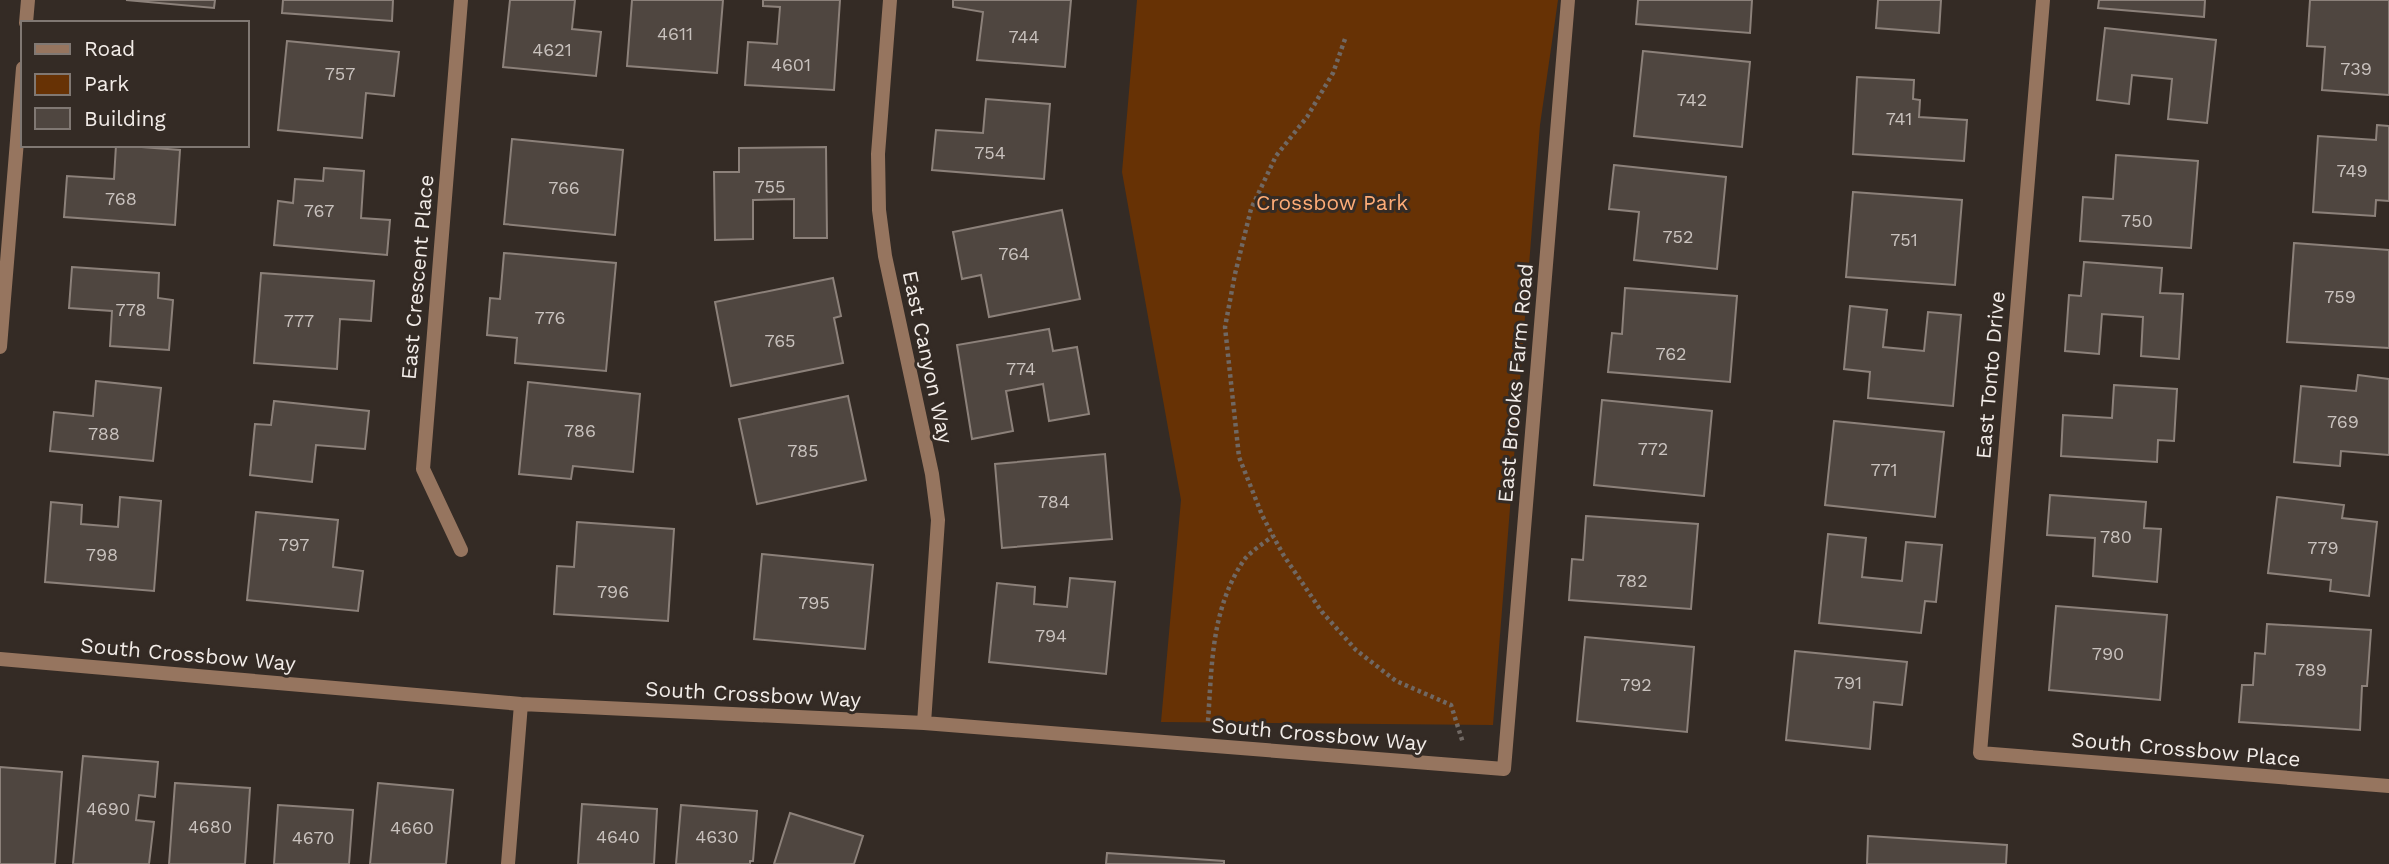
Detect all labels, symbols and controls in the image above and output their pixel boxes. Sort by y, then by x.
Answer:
legend [21,21,248,147]
house number: 4611 [657,23,693,44]
house number: 744 [1009,26,1039,47]
text: Road [84,36,135,61]
house number: 4621 [532,39,572,60]
house number: 4601 [771,54,811,75]
house number: 739 [2340,58,2372,79]
house number: 757 [325,63,355,84]
text: Park [84,71,129,96]
house number: 742 [1677,89,1707,110]
text: Building [84,106,166,131]
house number: 741 [1886,108,1912,129]
house number: 754 [974,142,1006,163]
house number: 749 [2337,160,2368,181]
street label: East Crescent Place [396,173,438,381]
house number: 755 [754,176,786,197]
house number: 766 [548,177,580,198]
house number: 768 [105,188,137,209]
park label: Crossbow Park [1256,190,1408,215]
house number: 767 [304,200,334,221]
house number: 750 [2121,210,2153,231]
house number: 752 [1662,226,1694,247]
house number: 751 [1890,229,1918,250]
house number: 764 [998,243,1030,264]
street label: East Brooks Farm Road [1492,262,1538,504]
street label: East Canyon Way [897,268,959,446]
house number: 759 [2324,286,2356,307]
street label: East Tonto Drive [1970,290,2010,460]
house number: 778 [116,299,146,320]
house number: 776 [535,307,565,328]
house number: 777 [284,310,314,331]
house number: 765 [764,330,796,351]
house number: 762 [1655,343,1687,364]
house number: 774 [1006,358,1036,379]
house number: 769 [2327,411,2359,432]
house number: 786 [564,420,596,441]
house number: 788 [88,423,120,444]
house number: 772 [1638,438,1668,459]
house number: 785 [787,440,819,461]
house number: 771 [1870,459,1898,480]
house number: 784 [1038,491,1070,512]
house number: 780 [2100,526,2132,547]
house number: 797 [279,534,309,555]
house number: 779 [2307,537,2339,558]
house number: 798 [86,544,118,565]
house number: 782 [1616,570,1648,591]
house number: 796 [597,581,629,602]
house number: 795 [798,592,830,613]
house number: 794 [1035,625,1067,646]
street label: South Crossbow Way [79,632,297,676]
house number: 790 [2092,643,2124,664]
house number: 789 [2295,659,2327,680]
house number: 791 [1834,672,1862,693]
house number: 792 [1620,674,1652,695]
street label: South Crossbow Way [645,676,862,712]
street label: South Crossbow Way [1210,712,1428,756]
street label: South Crossbow Place [2070,727,2302,771]
house number: 4690 [86,798,130,819]
house number: 4680 [188,816,232,837]
house number: 4660 [390,817,434,838]
house number: 4640 [596,826,640,847]
house number: 4630 [695,826,739,847]
house number: 4670 [292,827,334,848]

